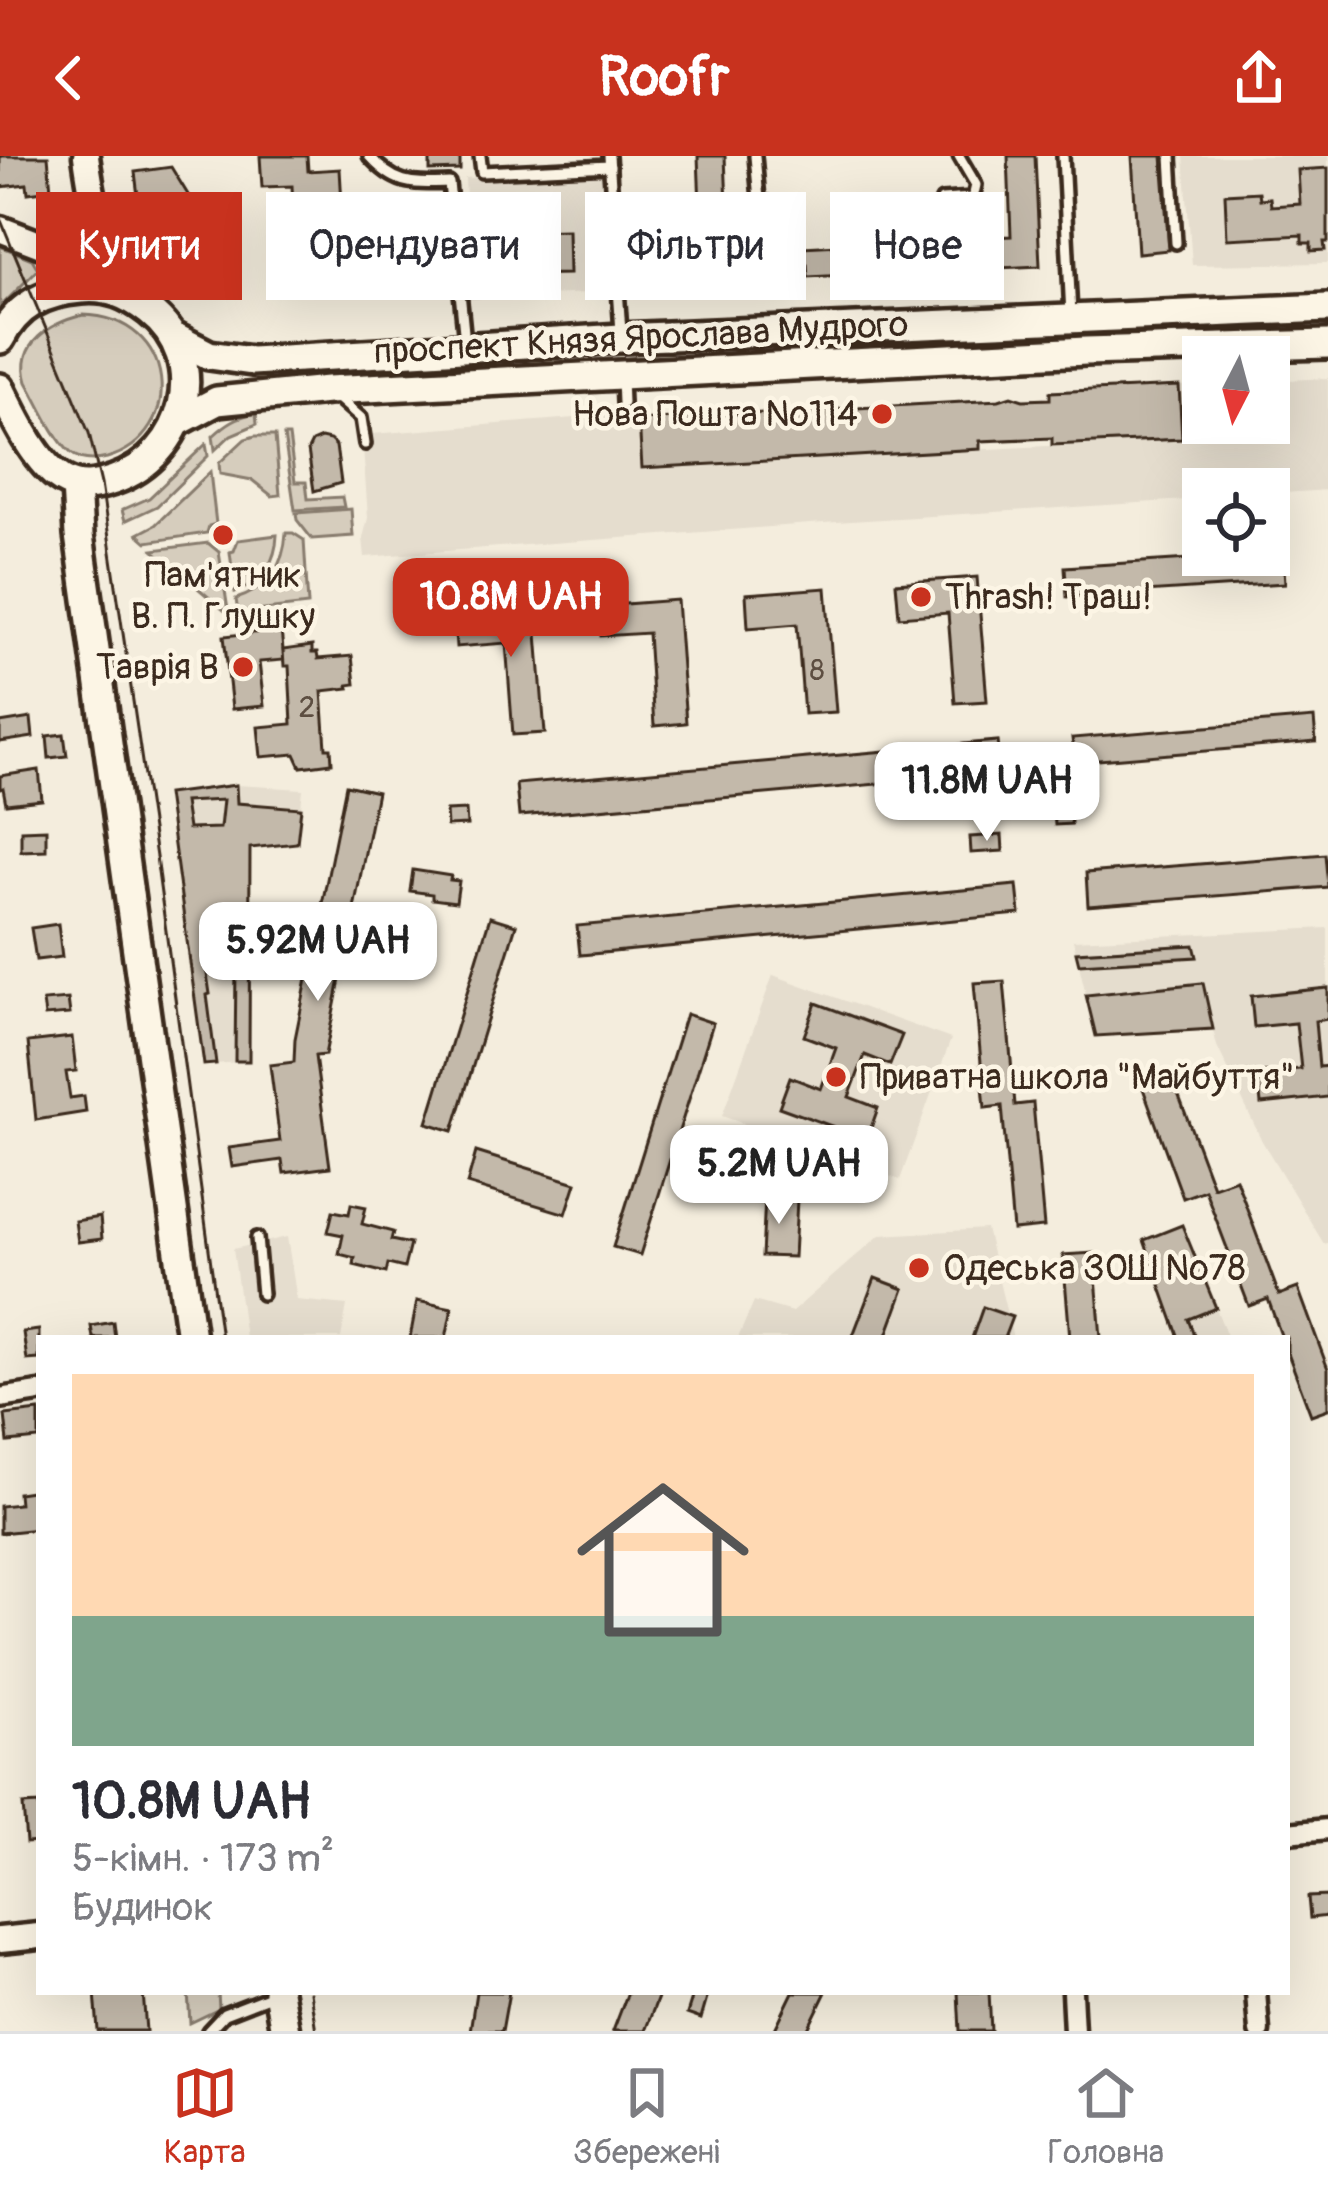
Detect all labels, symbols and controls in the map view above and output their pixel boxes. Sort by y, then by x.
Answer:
text: Roofr [599,44,729,112]
icon: back [36,45,102,111]
icon: share [1226,45,1292,111]
chip: Купити [36,192,242,300]
chip: Орендувати [266,192,561,300]
chip: Фільтри [585,192,806,300]
chip: Нове [830,192,1004,300]
street label: проспект Князя Ярослава Мудрого [373,302,909,374]
north arrow [1182,336,1290,444]
map controls [1182,336,1290,576]
place label: Нова Пошта №114 [572,392,858,437]
marker: Нова Пошта №114 [869,401,895,427]
button: locate [1182,468,1290,576]
marker: Пам'ятник В. П. Глушку [210,522,236,548]
place label: Пам'ятник В. П. Глушку [131,553,315,639]
pin: 10.8M UAH [374,558,648,660]
text: 10.8M UAH [420,572,602,621]
place label: Thrash! Траш! [945,575,1152,620]
marker: Thrash! Траш! [908,584,934,610]
place label: Таврія В [96,645,219,690]
house number: 8 [809,652,825,689]
marker: Таврія В [230,654,256,680]
house number: 2 [299,689,315,726]
pin: 11.8M UAH [850,742,1124,844]
text: 11.8M UAH [901,756,1073,805]
pin: 5.92M UAH [181,902,455,1004]
text: 5.92M UAH [226,916,410,965]
place label: Приватна школа "Майбуття" [860,1055,1295,1100]
marker: Приватна школа "Майбуття" [823,1064,849,1090]
pin: 5.2M UAH [655,1125,903,1227]
text: 5.2M UAH [697,1139,861,1188]
place label: Одеська ЗОШ №78 [943,1246,1246,1291]
marker: Одеська ЗОШ №78 [906,1255,932,1281]
icon: home [555,1452,771,1668]
text: 10.8M UAH [72,1770,311,1834]
text: 5-кімн. · 173 m² [72,1834,334,1883]
text: Будинок [72,1883,213,1932]
tab: Карта [164,2060,246,2173]
tab: Збережені [573,2060,720,2173]
tab: Головна [1048,2060,1164,2173]

